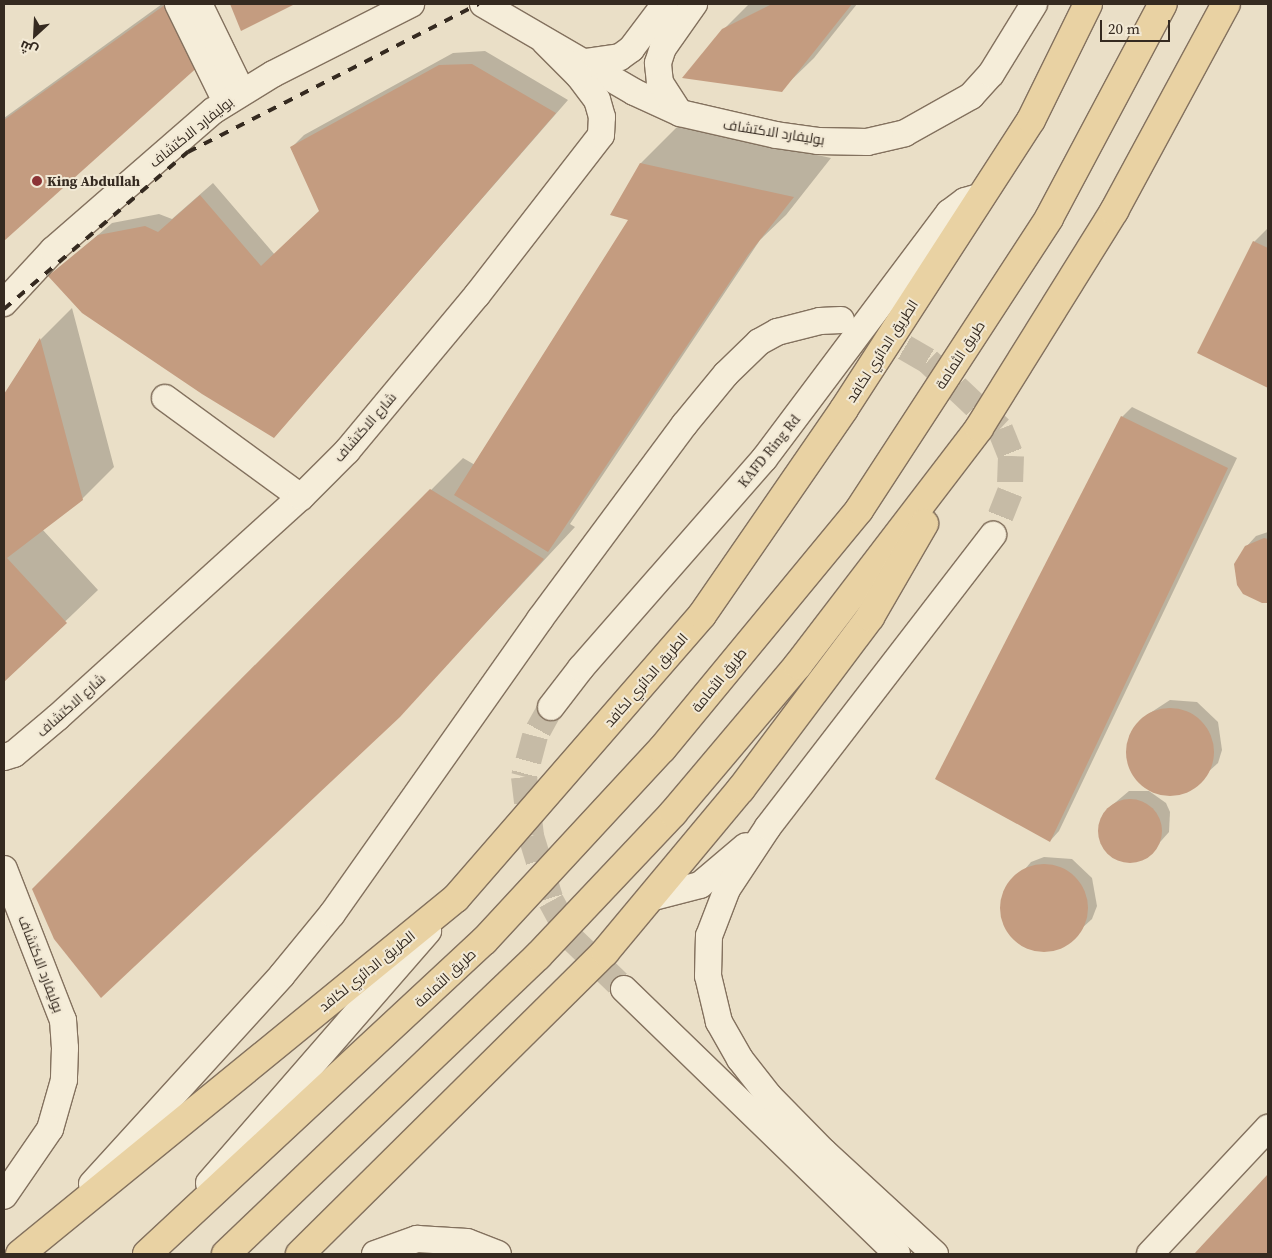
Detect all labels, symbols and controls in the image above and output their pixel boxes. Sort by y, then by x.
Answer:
north arrow [10,10,60,60]
scale bar [1102,10,1172,42]
text: 20 m [1108,18,1140,39]
text: ش [16,36,41,61]
street label: بوليفارد الاكتشاف [146,93,236,171]
street label: بوليفارد الاكتشاف [722,116,826,148]
place label: King Abdullah [47,173,140,189]
marker: King Abdullah [31,175,43,187]
street label: الطريق الدائري لكافد [843,297,921,405]
street label: طريق الثمامة [932,318,988,392]
street label: شارع الاكتشاف [330,389,400,465]
street label: KAFD Ring Rd [734,411,804,491]
street label: الطريق الدائري لكافد [601,630,691,730]
street label: طريق الثمامة [688,645,750,715]
street label: شارع الاكتشاف [33,670,109,740]
street label: بوليفارد الاكتشاف [15,913,67,1015]
street label: الطريق الدائري لكافد [316,927,418,1015]
street label: طريق الثمامة [411,945,479,1011]

